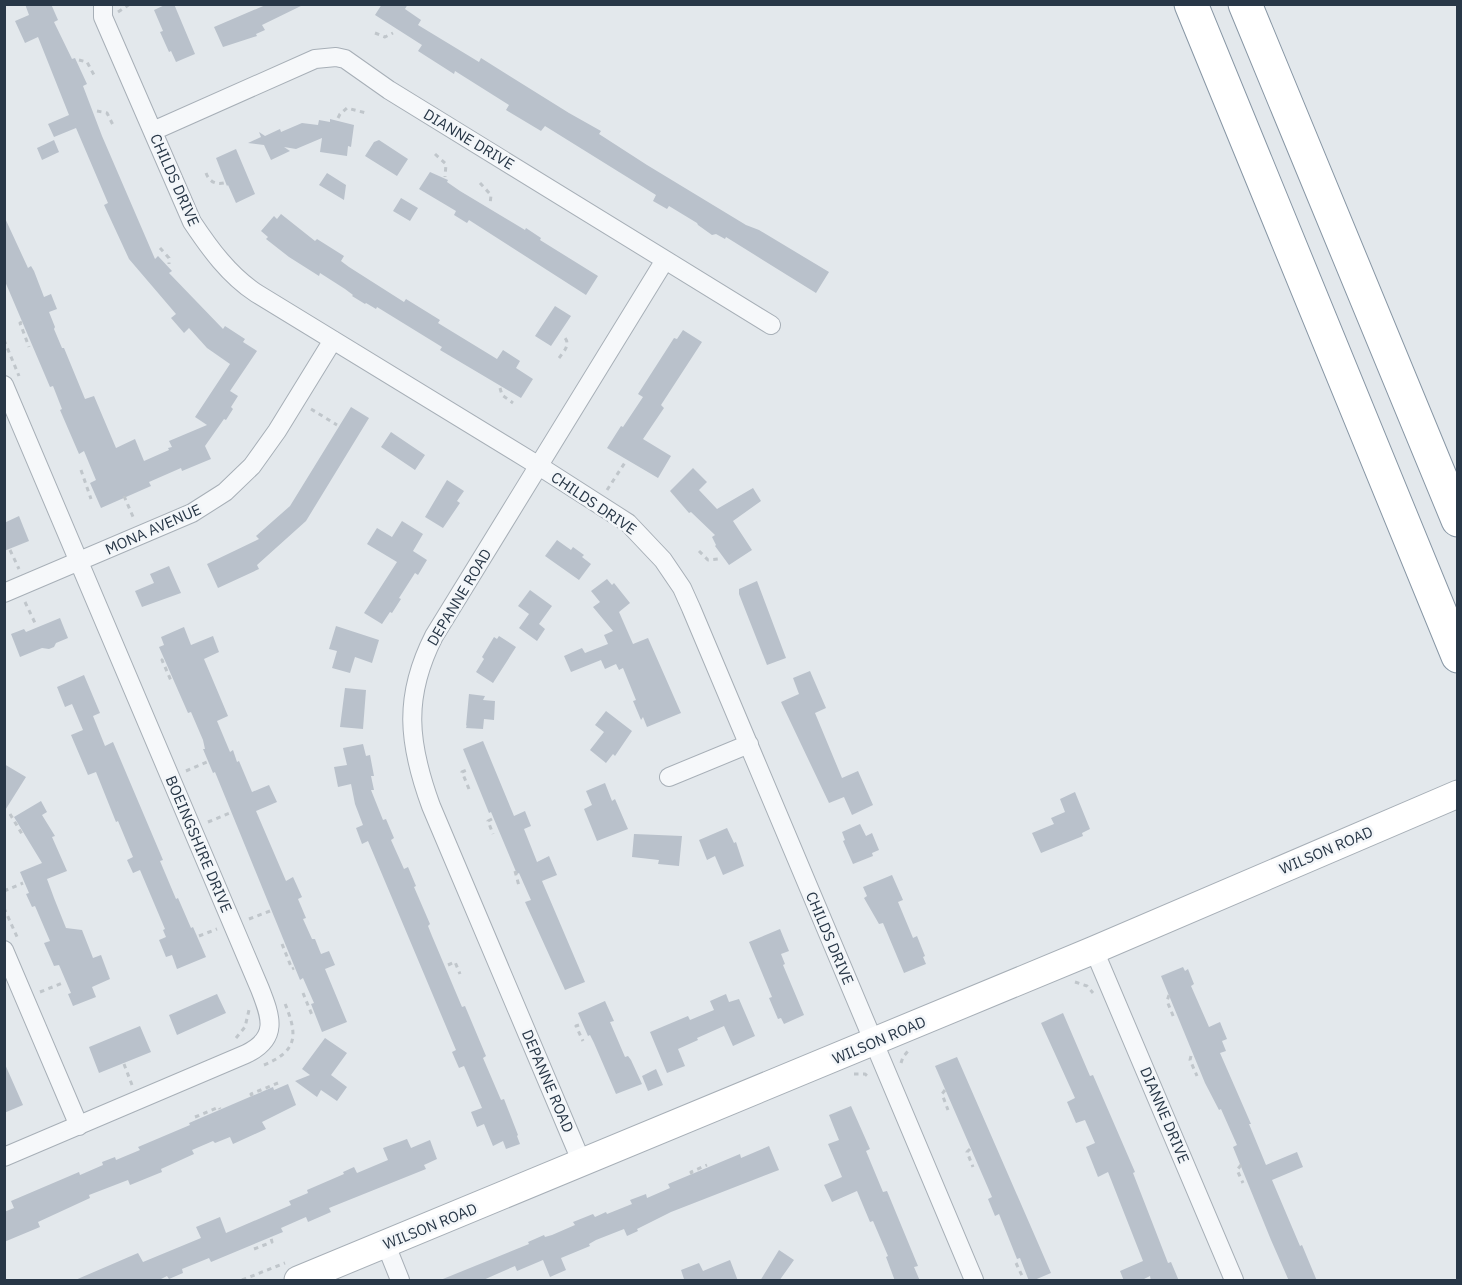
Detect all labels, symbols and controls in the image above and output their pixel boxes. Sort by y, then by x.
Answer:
street label: DIANNE DRIVE [420,104,518,174]
street label: CHILDS DRIVE [146,131,204,229]
street label: CHILDS DRIVE [548,467,640,539]
street label: MONA AVENUE [102,499,204,559]
street label: DEPANNE ROAD [423,545,495,649]
street label: BOEINGSHIRE DRIVE [162,773,236,915]
street label: WILSON ROAD [1276,822,1376,878]
street label: CHILDS DRIVE [802,889,858,987]
street label: WILSON ROAD [829,1012,929,1068]
street label: DEPANNE ROAD [518,1027,578,1135]
street label: DIANNE DRIVE [1136,1064,1194,1166]
street label: WILSON ROAD [380,1198,480,1254]

